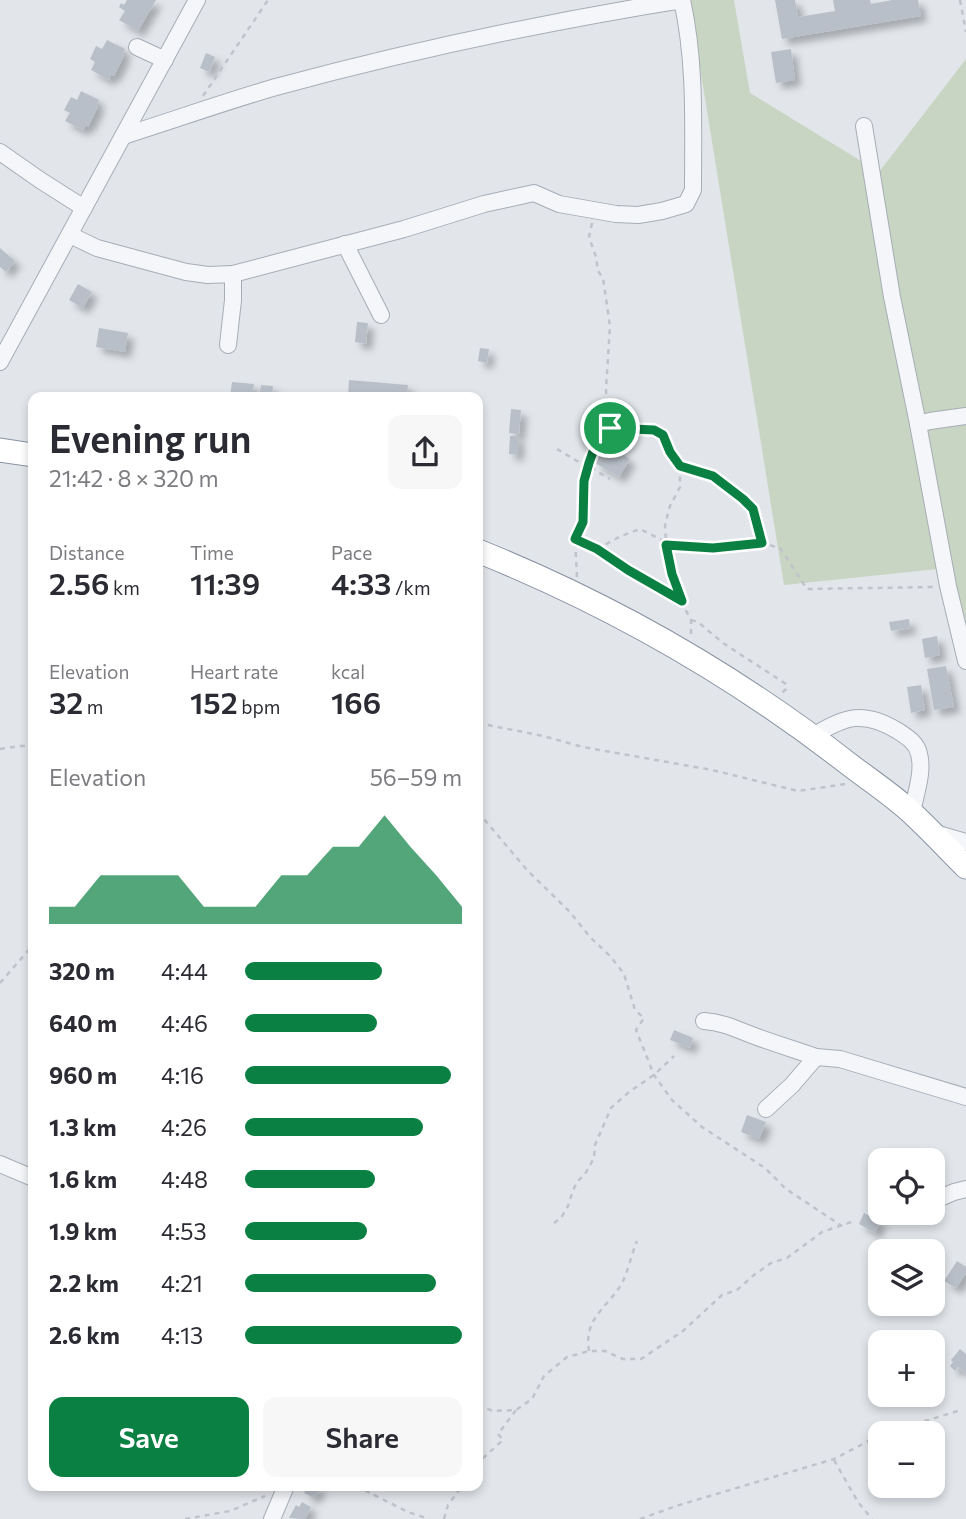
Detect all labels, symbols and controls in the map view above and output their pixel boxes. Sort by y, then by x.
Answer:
pin [580,398,640,458]
icon: arrive [591,409,629,447]
text: Evening run [49,414,252,461]
button: share [388,415,462,489]
text: 21:42 · 8 × 320 m [49,464,219,492]
text: Distance [49,541,125,564]
text: Time [190,541,234,564]
text: Pace [331,541,372,564]
text: 2.56 [49,564,109,601]
text: 11:39 [190,564,260,601]
text: 4:33 [331,564,391,601]
text: km [109,576,140,599]
text: /km [391,576,430,599]
text: Elevation [49,660,129,683]
text: Heart rate [190,660,278,683]
text: kcal [331,660,365,683]
text: 32 [49,683,83,720]
text: 152 [190,683,238,720]
text: 166 [331,683,381,720]
text: m [83,695,103,718]
text: bpm [238,695,280,718]
text: Elevation [49,763,146,791]
text: 56–59 m [370,763,462,791]
text: 320 m [49,957,115,985]
text: 4:44 [161,957,208,985]
text: 640 m [49,1009,117,1037]
text: 4:46 [161,1009,208,1037]
text: 960 m [49,1061,117,1089]
text: 4:16 [161,1061,204,1089]
text: 1.3 km [49,1113,117,1141]
text: 4:26 [161,1113,207,1141]
map controls [868,1148,945,1498]
button: locate [868,1148,945,1225]
text: 1.6 km [49,1165,117,1193]
text: 4:48 [161,1165,208,1193]
text: 1.9 km [49,1217,117,1245]
text: 4:53 [161,1217,207,1245]
button: layers [868,1239,945,1316]
text: 2.2 km [49,1269,119,1297]
text: 4:21 [161,1269,203,1297]
text: 2.6 km [49,1321,120,1349]
text: 4:13 [161,1321,203,1349]
button: + [868,1330,945,1407]
button: Save [49,1397,249,1477]
button: Share [263,1397,462,1477]
button: − [868,1421,945,1498]

